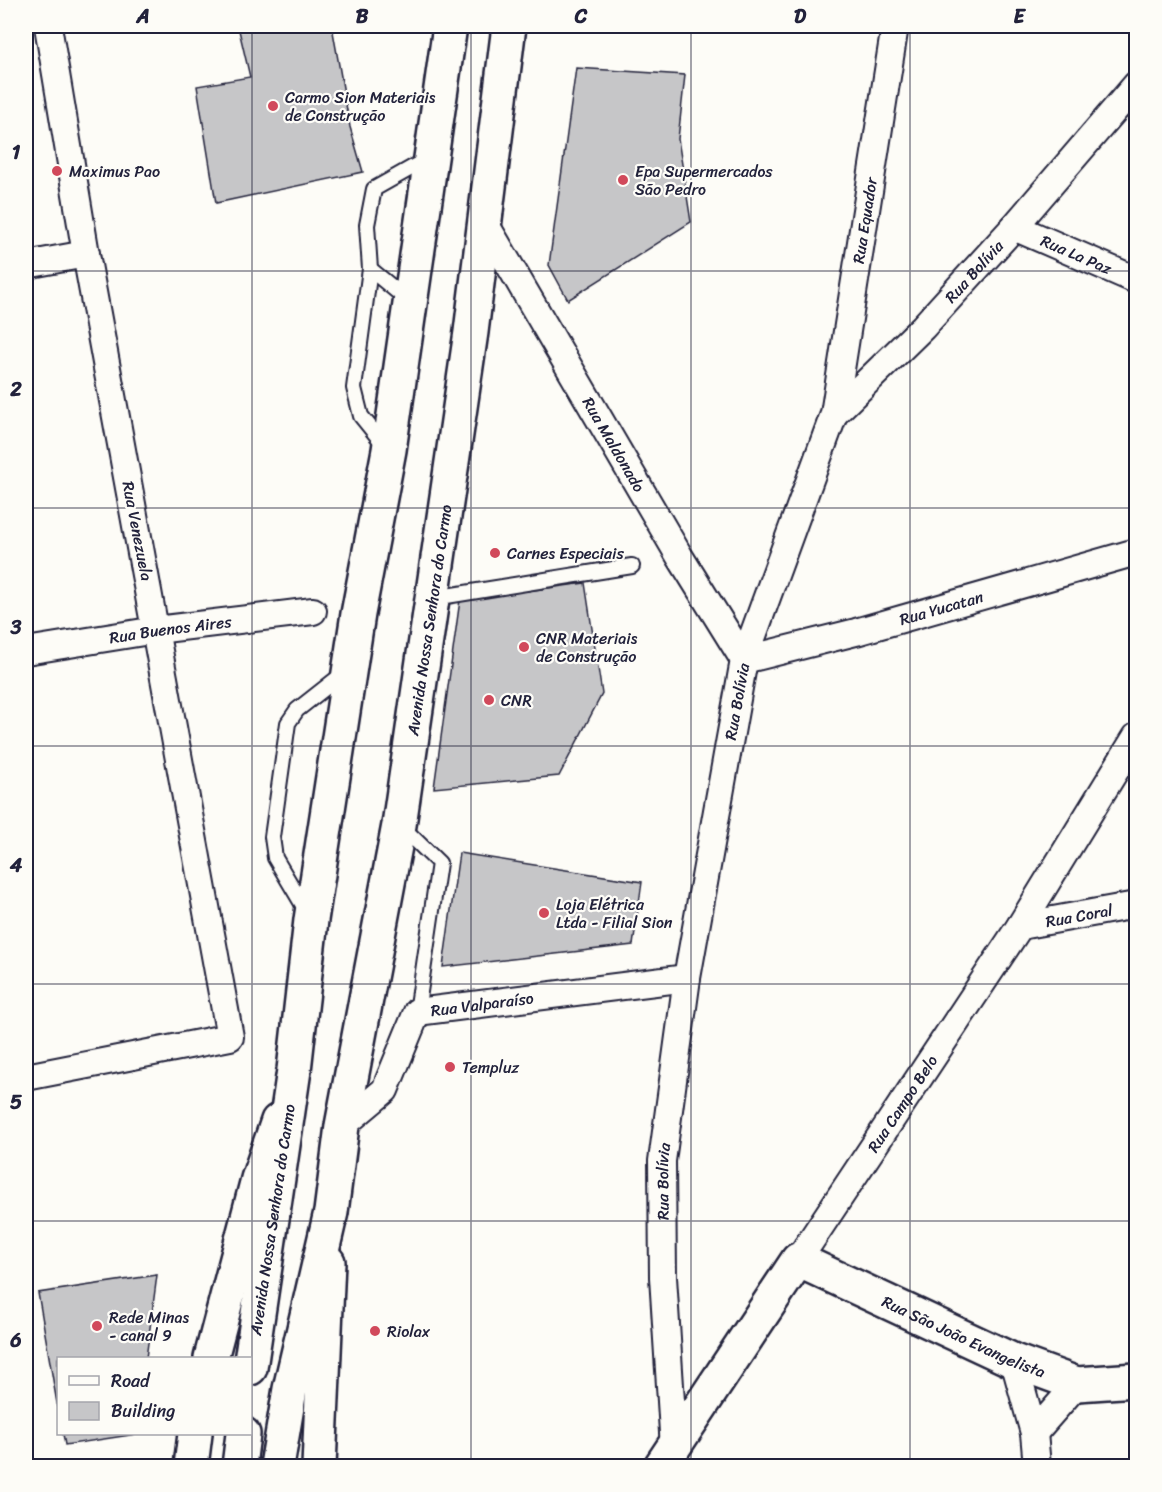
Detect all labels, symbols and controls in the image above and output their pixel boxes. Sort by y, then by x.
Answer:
text: A [135,0,150,34]
text: B [356,0,369,34]
text: C [574,0,588,34]
text: D [794,0,807,34]
text: E [1013,0,1026,34]
place label: Carmo Sion Materiais de Construção [285,83,436,130]
marker: Carmo Sion Materiais de Construção [266,99,280,113]
text: 1 [12,135,21,170]
place label: Maximus Pao [69,157,160,186]
place label: Epa Supermercados São Pedro [635,157,773,204]
marker: Maximus Pao [50,164,64,178]
marker: Epa Supermercados São Pedro [616,173,630,187]
street label: Rua Equador [844,174,886,266]
street label: Rua La Paz [1036,226,1117,283]
street label: Rua Bolívia [937,232,1012,310]
text: 2 [9,372,22,407]
street label: Rua Maldonado [574,391,653,498]
street label: Rua Venezuela [114,479,161,583]
street label: Avenida Nossa Senhora do Carmo [398,502,461,739]
place label: Carnes Especiais [507,539,624,568]
marker: Carnes Especiais [488,546,502,560]
street label: Rua Yucatan [896,582,987,634]
street label: Rua Buenos Aires [107,607,234,652]
text: 3 [10,610,22,645]
place label: CNR Materiais de Construção [536,624,638,671]
marker: CNR Materiais de Construção [517,640,531,654]
street label: Rua Bolívia [716,660,758,742]
place label: CNR [501,686,532,715]
marker: CNR [482,693,496,707]
text: 4 [9,848,23,883]
place label: Loja Elétrica Ltda - Filial Sion [556,890,673,937]
street label: Rua Coral [1043,895,1115,936]
marker: Loja Elétrica Ltda - Filial Sion [537,906,551,920]
street label: Rua Valparaíso [429,983,535,1025]
street label: Rua Campo Belo [859,1049,946,1159]
place label: Templuz [462,1053,520,1082]
marker: Templuz [443,1060,457,1074]
text: 5 [10,1085,22,1120]
street label: Avenida Nossa Senhora do Carmo [241,1102,304,1338]
street label: Rua Bolívia [648,1140,679,1220]
street label: Rua São João Evangelista [877,1287,1049,1386]
place label: Rede Minas - canal 9 [109,1303,190,1350]
place label: Riolax [387,1317,431,1346]
marker: Rede Minas - canal 9 [90,1319,104,1333]
text: 6 [9,1323,22,1358]
marker: Riolax [368,1324,382,1338]
legend [57,1357,252,1435]
text: Road [111,1365,151,1397]
text: Building [111,1395,175,1427]

